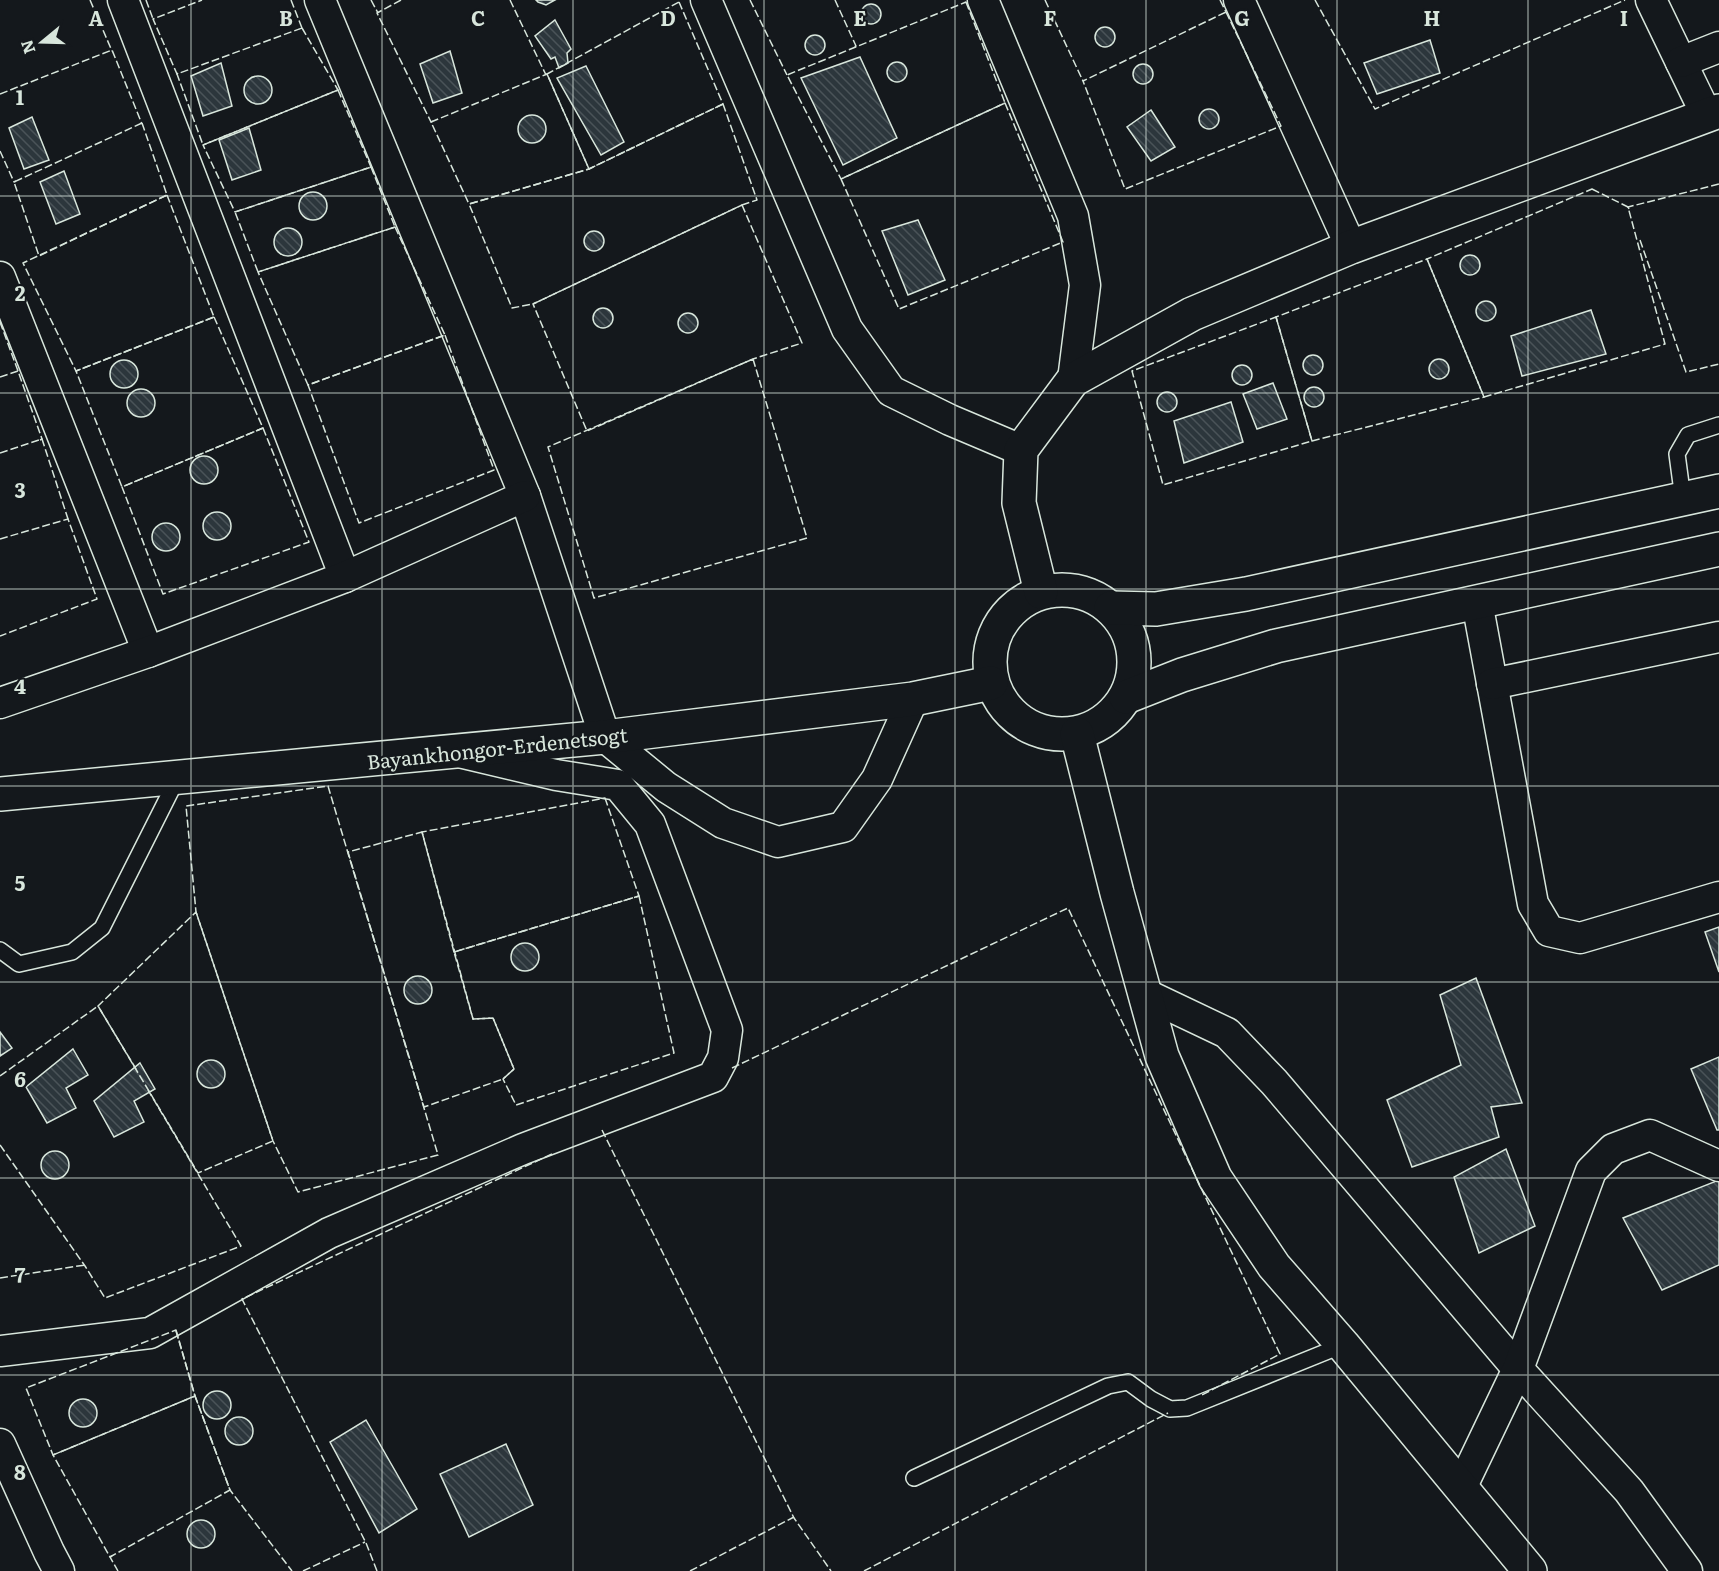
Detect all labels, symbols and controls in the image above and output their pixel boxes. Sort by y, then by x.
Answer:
text: A [88,2,104,32]
text: B [279,2,293,32]
text: C [471,2,485,32]
text: D [660,2,676,32]
text: E [853,2,867,32]
text: F [1044,2,1057,32]
text: G [1234,2,1250,32]
text: H [1424,2,1440,32]
text: I [1620,2,1628,32]
north arrow [12,12,72,72]
text: N [13,37,40,57]
text: 1 [16,81,24,111]
text: 2 [15,277,26,307]
text: 3 [14,474,26,504]
text: 4 [14,670,26,700]
street label: Bayankhongor-Erdenetsogt [365,718,629,776]
text: 5 [15,867,26,897]
text: 6 [14,1063,26,1093]
text: 7 [15,1259,26,1289]
text: 8 [14,1456,26,1486]

